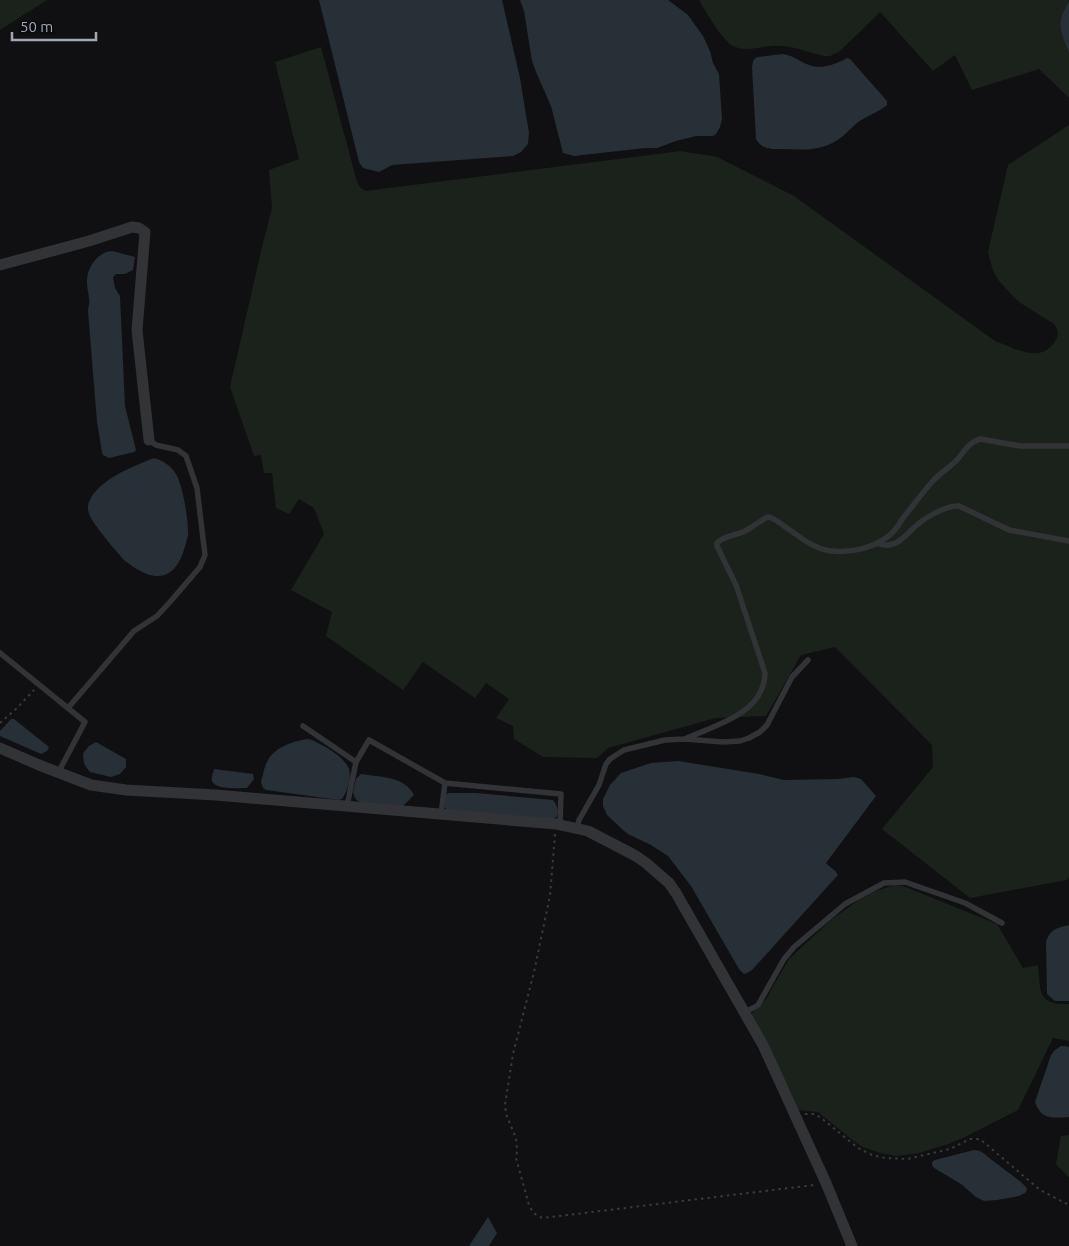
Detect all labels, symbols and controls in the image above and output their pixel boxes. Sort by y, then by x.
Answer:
scale bar [12,10,96,42]
text: 50 m [20,18,53,35]

